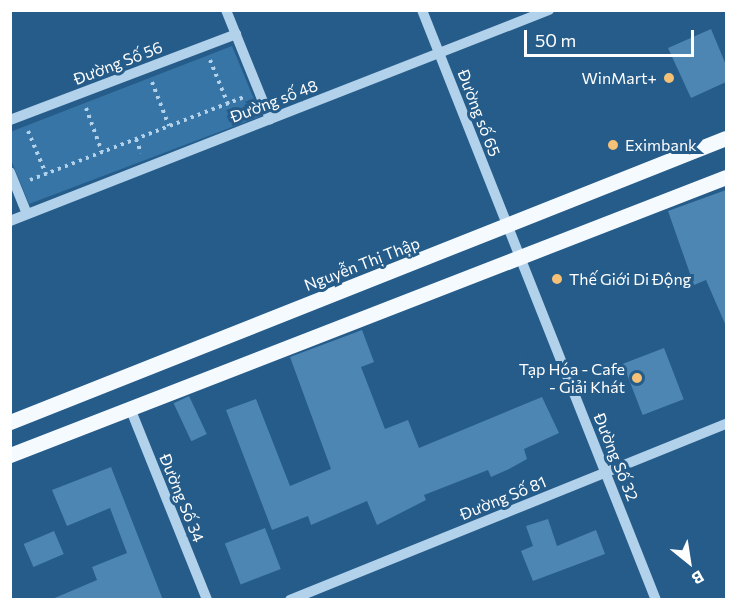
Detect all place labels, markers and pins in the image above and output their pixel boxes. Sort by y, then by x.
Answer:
place label: WinMart+ [582,68,657,88]
marker: WinMart+ [662,71,676,85]
place label: Eximbank [625,135,697,155]
marker: Eximbank [606,138,620,152]
place label: Thế Giới Di Động [569,269,691,289]
marker: Thế Giới Di Động [550,272,564,286]
place label: Tạp Hóa - Cafe - Giải Khát [519,359,625,397]
marker: Tạp Hóa - Cafe - Giải Khát [630,371,644,385]

